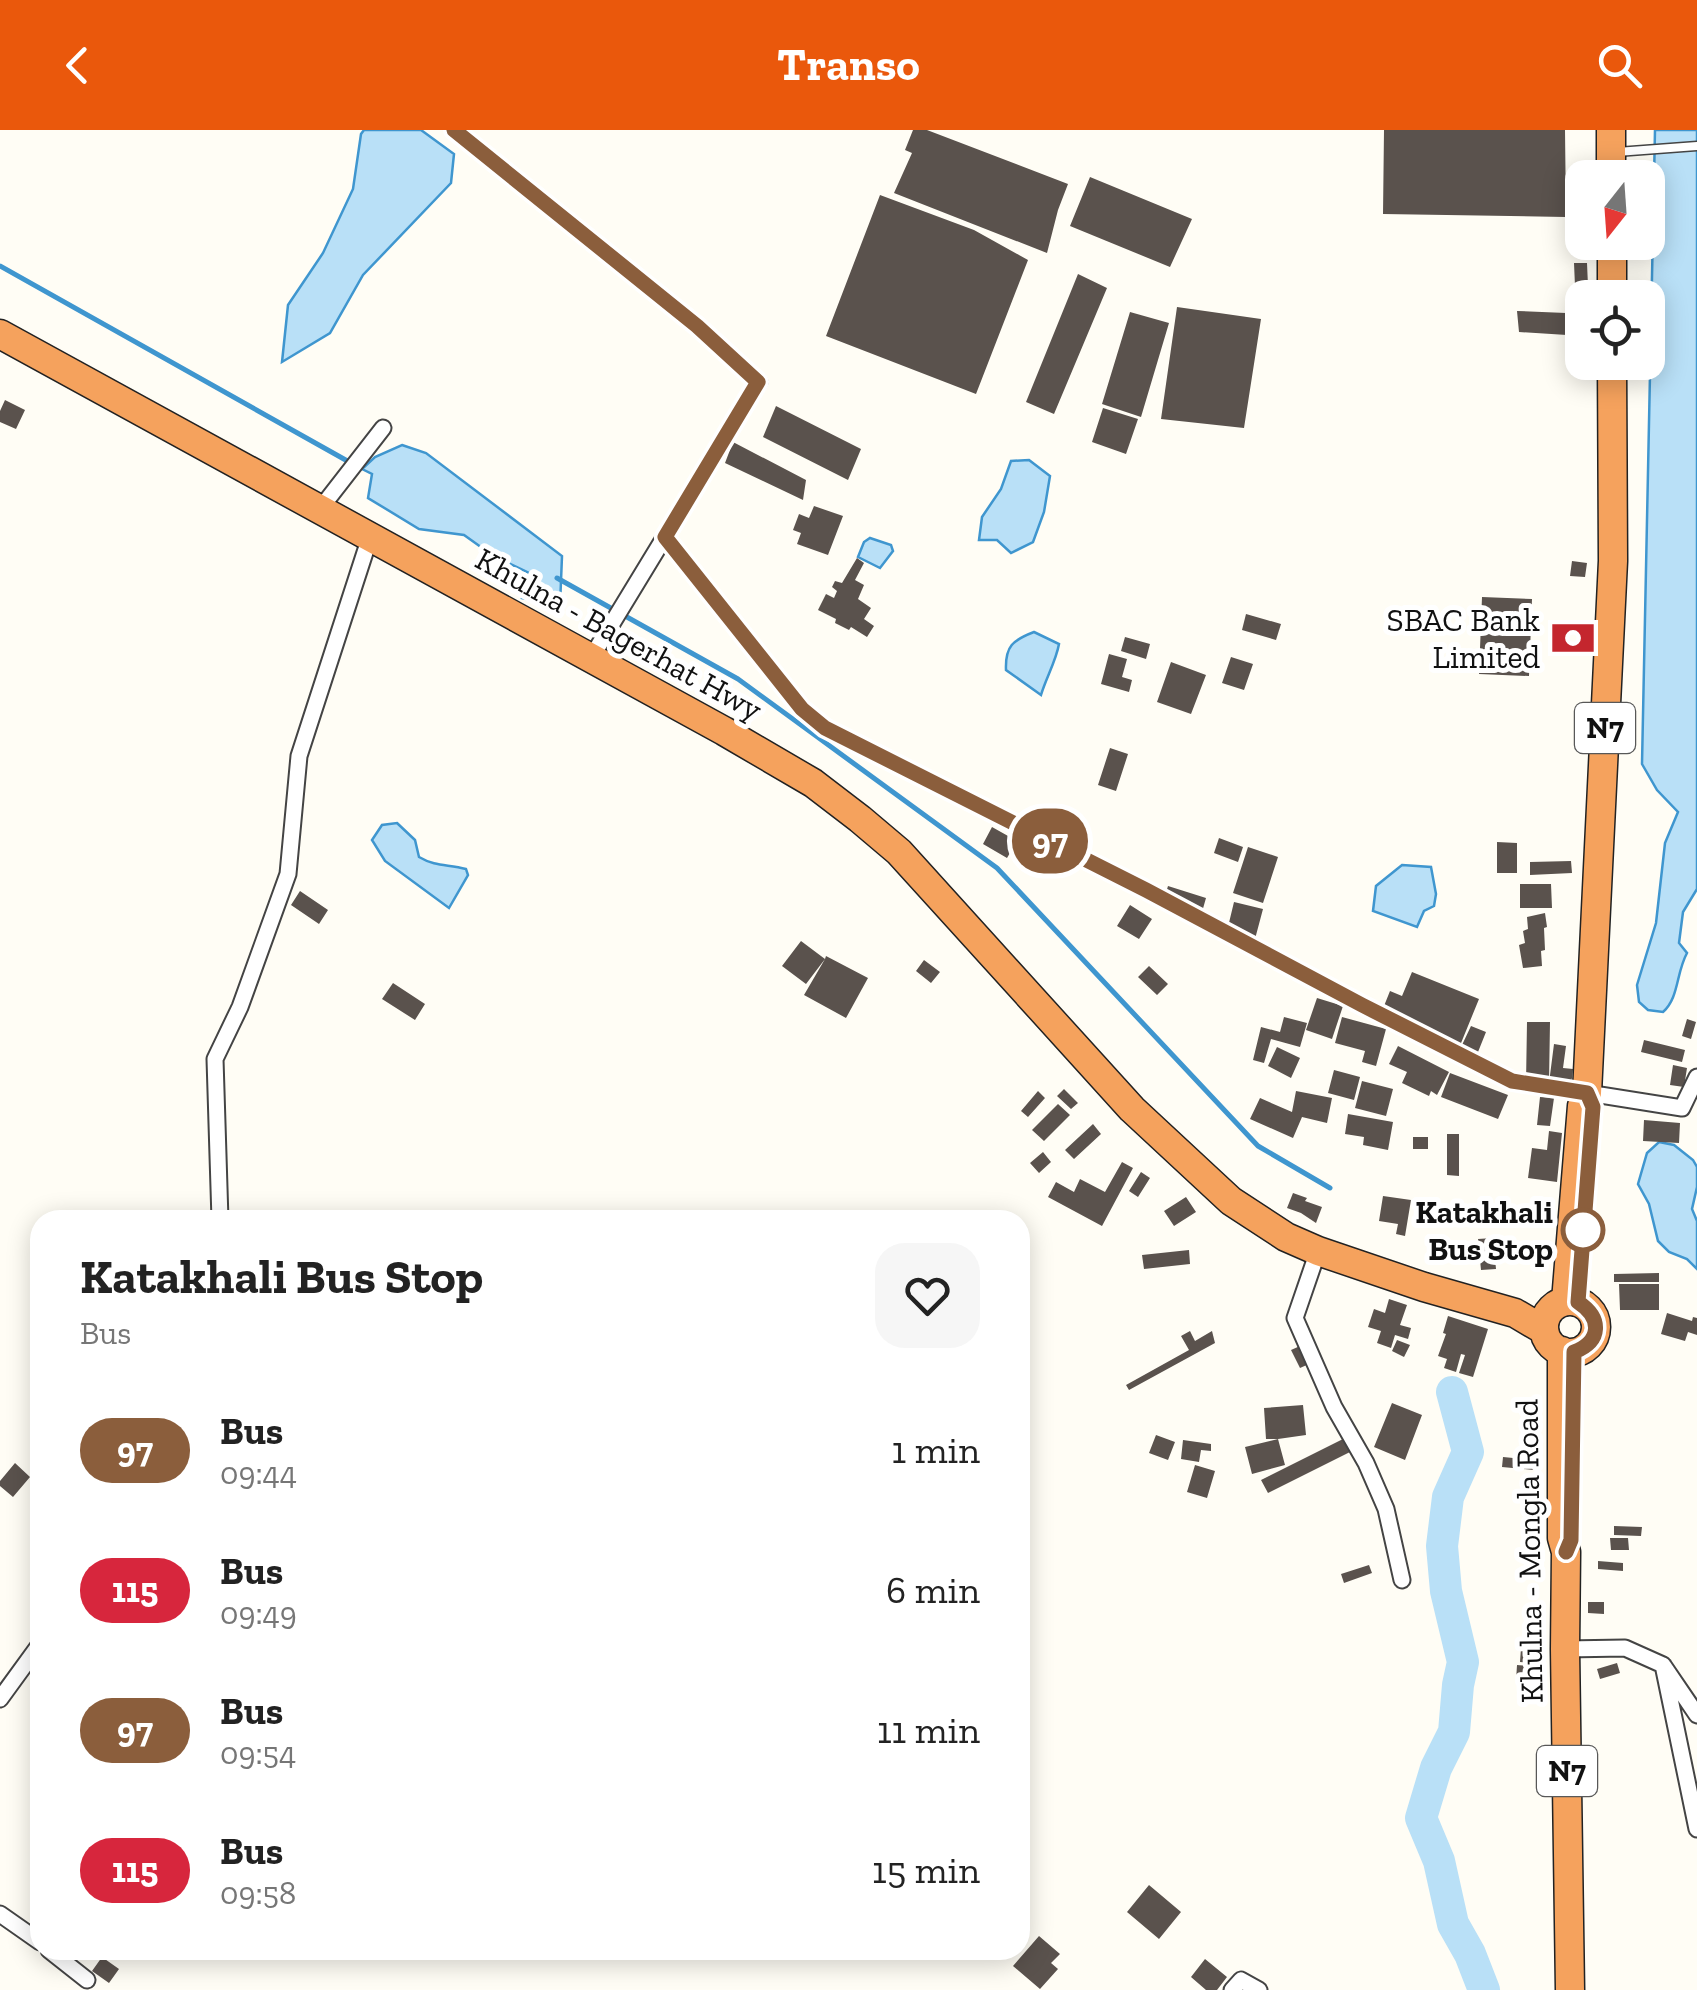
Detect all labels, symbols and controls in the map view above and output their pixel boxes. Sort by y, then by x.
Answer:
icon: back [50,38,105,93]
text: Transo [777,38,920,92]
icon: search [1592,38,1647,93]
north arrow [1565,160,1665,260]
map controls [1565,160,1665,380]
button: locate [1565,280,1665,380]
street label: Khulna - Bagerhat Hwy [469,539,769,729]
place label: SBAC Bank Limited [1387,601,1540,676]
bank icon: SBAC Bank Limited [1549,614,1597,662]
road number: N7 [1575,703,1635,753]
line badge: 97 [1005,808,1095,874]
text: 97 [1032,820,1068,862]
place label: Katakhali Bus Stop [1415,1193,1553,1268]
marker: Katakhali Bus Stop [1562,1209,1604,1251]
button: heart [875,1243,980,1348]
text: Katakhali Bus Stop [80,1248,483,1305]
text: Bus [80,1314,131,1352]
street label: Khulna - Mongla Road [1507,1398,1551,1703]
text: Bus [220,1408,283,1454]
text: 1 min [892,1427,980,1473]
text: 97 [117,1429,153,1471]
text: 09:44 [220,1454,297,1492]
text: Bus [220,1548,283,1594]
text: 6 min [886,1567,980,1613]
text: 115 [112,1569,158,1611]
text: 09:49 [220,1594,297,1632]
text: Bus [220,1688,283,1734]
text: 11 min [877,1707,980,1753]
text: 97 [117,1709,153,1751]
text: 09:54 [220,1734,296,1772]
road number: N7 [1537,1746,1597,1796]
text: Bus [220,1828,283,1874]
text: 15 min [872,1847,980,1893]
text: 115 [112,1849,158,1891]
text: 09:58 [220,1874,296,1912]

